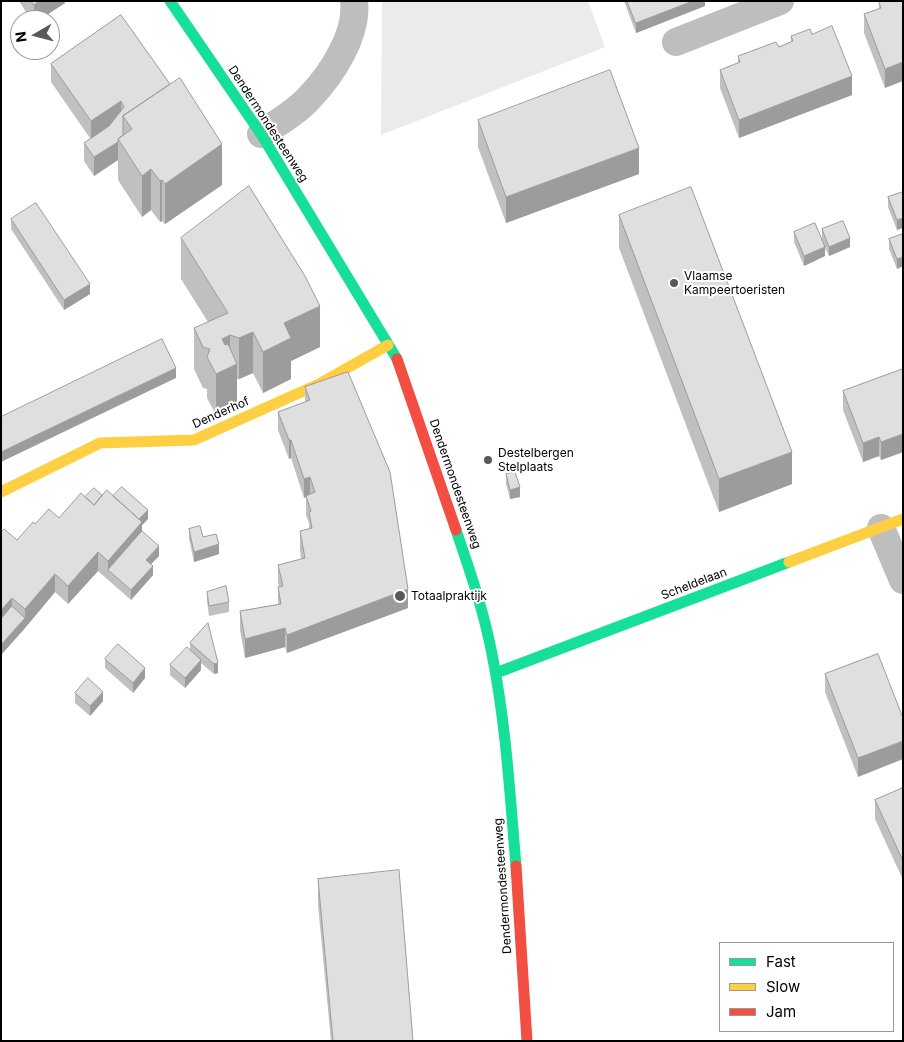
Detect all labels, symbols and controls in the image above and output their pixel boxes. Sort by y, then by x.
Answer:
north arrow [10,10,60,60]
text: N [11,31,30,43]
street label: Dendermondesteenweg [225,63,311,185]
place label: Vlaamse Kampeertoeristen [684,269,785,297]
marker: Vlaamse Kampeertoeristen [668,277,680,289]
street label: Denderhof [190,394,252,432]
street label: Dendermondesteenweg [426,417,484,551]
place label: Destelbergen Stelplaats [498,446,574,474]
marker: Destelbergen Stelplaats [482,454,494,466]
street label: Scheldelaan [659,565,729,603]
marker: Totaalpraktijk [393,589,407,603]
place label: Totaalpraktijk [411,589,487,603]
street label: Dendermondesteenweg [491,818,515,954]
legend [719,942,894,1032]
text: Fast [766,952,796,971]
text: Slow [766,977,800,996]
text: Jam [766,1002,796,1021]

